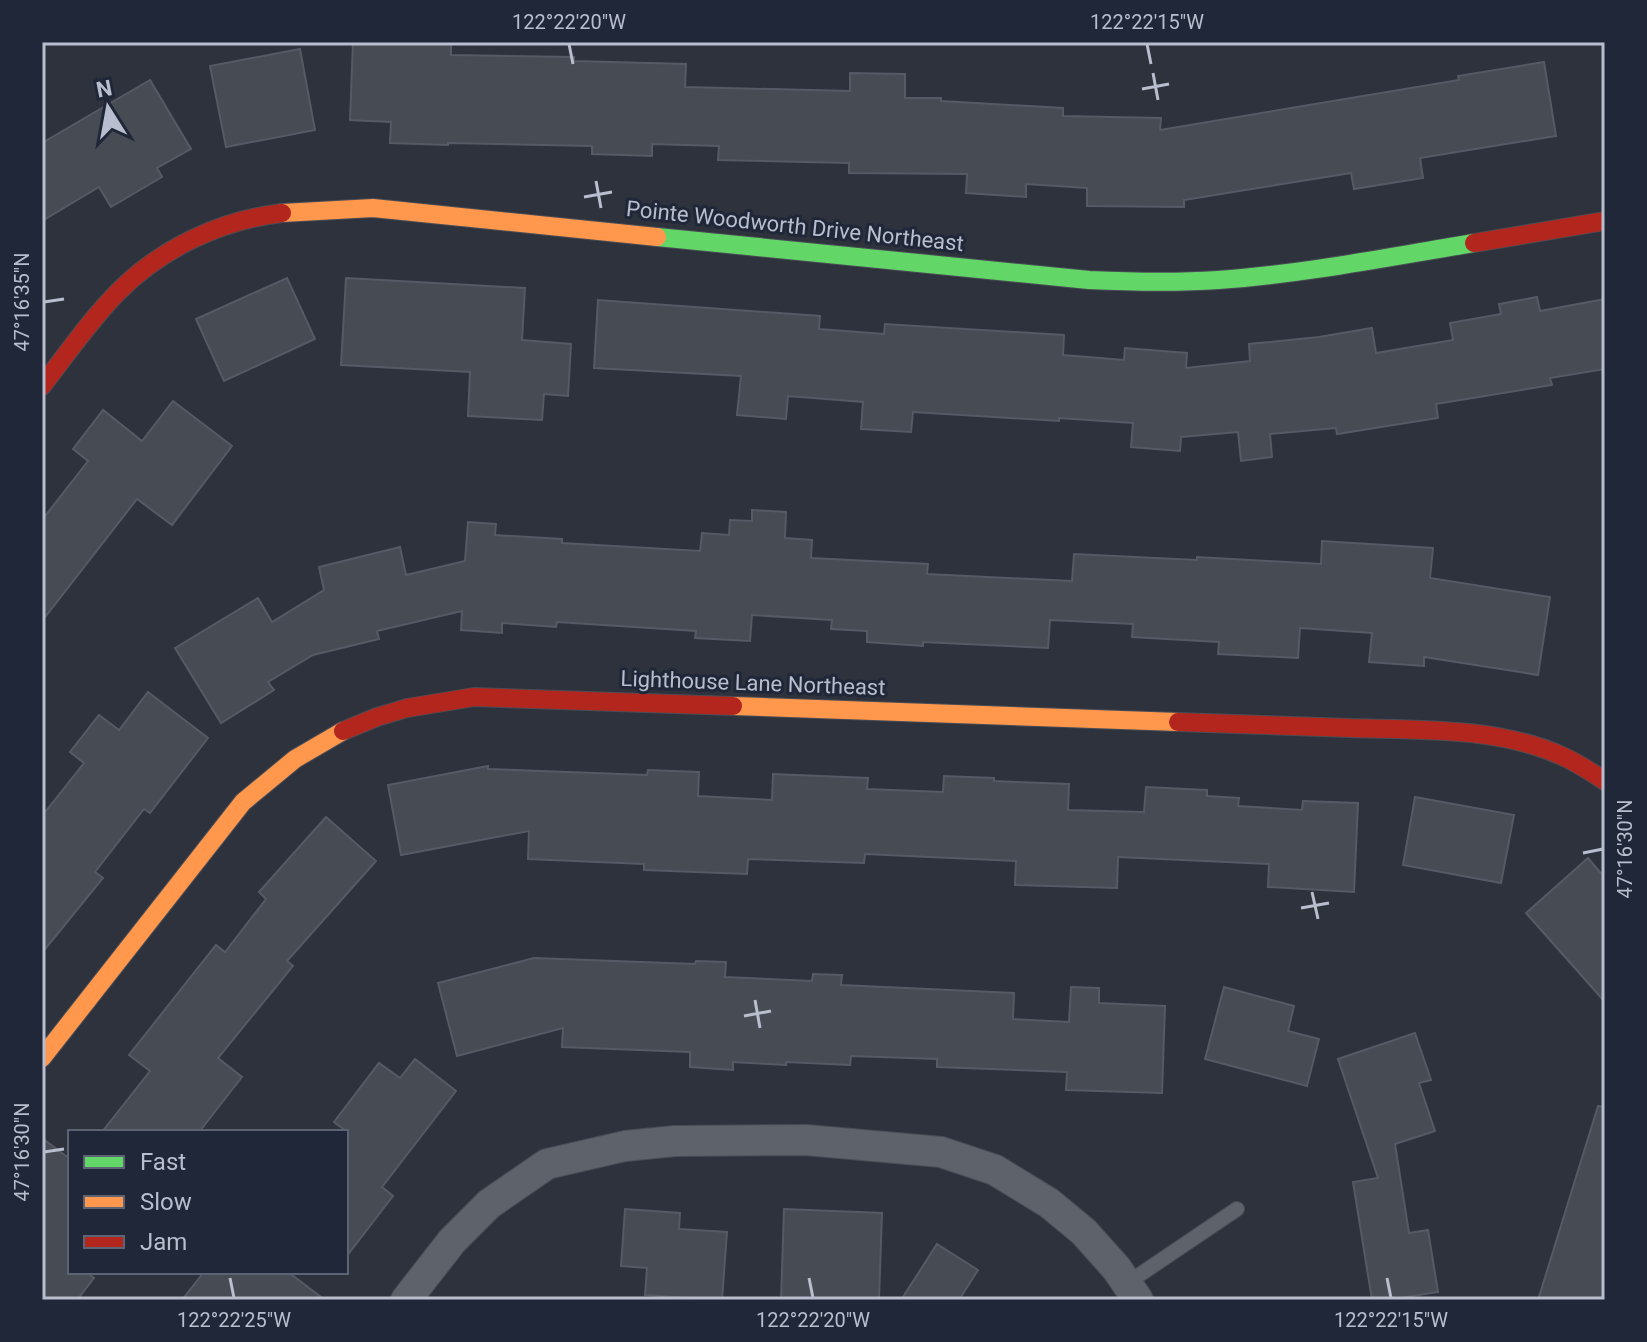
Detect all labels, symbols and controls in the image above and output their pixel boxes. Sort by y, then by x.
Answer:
text: 122°22'20"W [512,10,626,34]
text: 122°22'15"W [1090,10,1204,34]
north arrow [68,68,148,148]
text: N [94,75,114,103]
street label: Pointe Woodworth Drive Northeast [625,196,965,256]
text: 47°16'35"N [10,252,34,352]
street label: Lighthouse Lane Northeast [620,666,886,700]
text: 47°16'30"N [1613,799,1637,899]
text: 47°16'30"N [10,1102,34,1202]
legend [68,1130,348,1274]
text: Fast [140,1148,186,1176]
text: Slow [140,1188,192,1216]
text: Jam [140,1228,187,1256]
text: 122°22'25"W [177,1308,291,1332]
text: 122°22'20"W [756,1308,870,1332]
text: 122°22'15"W [1334,1308,1448,1332]

